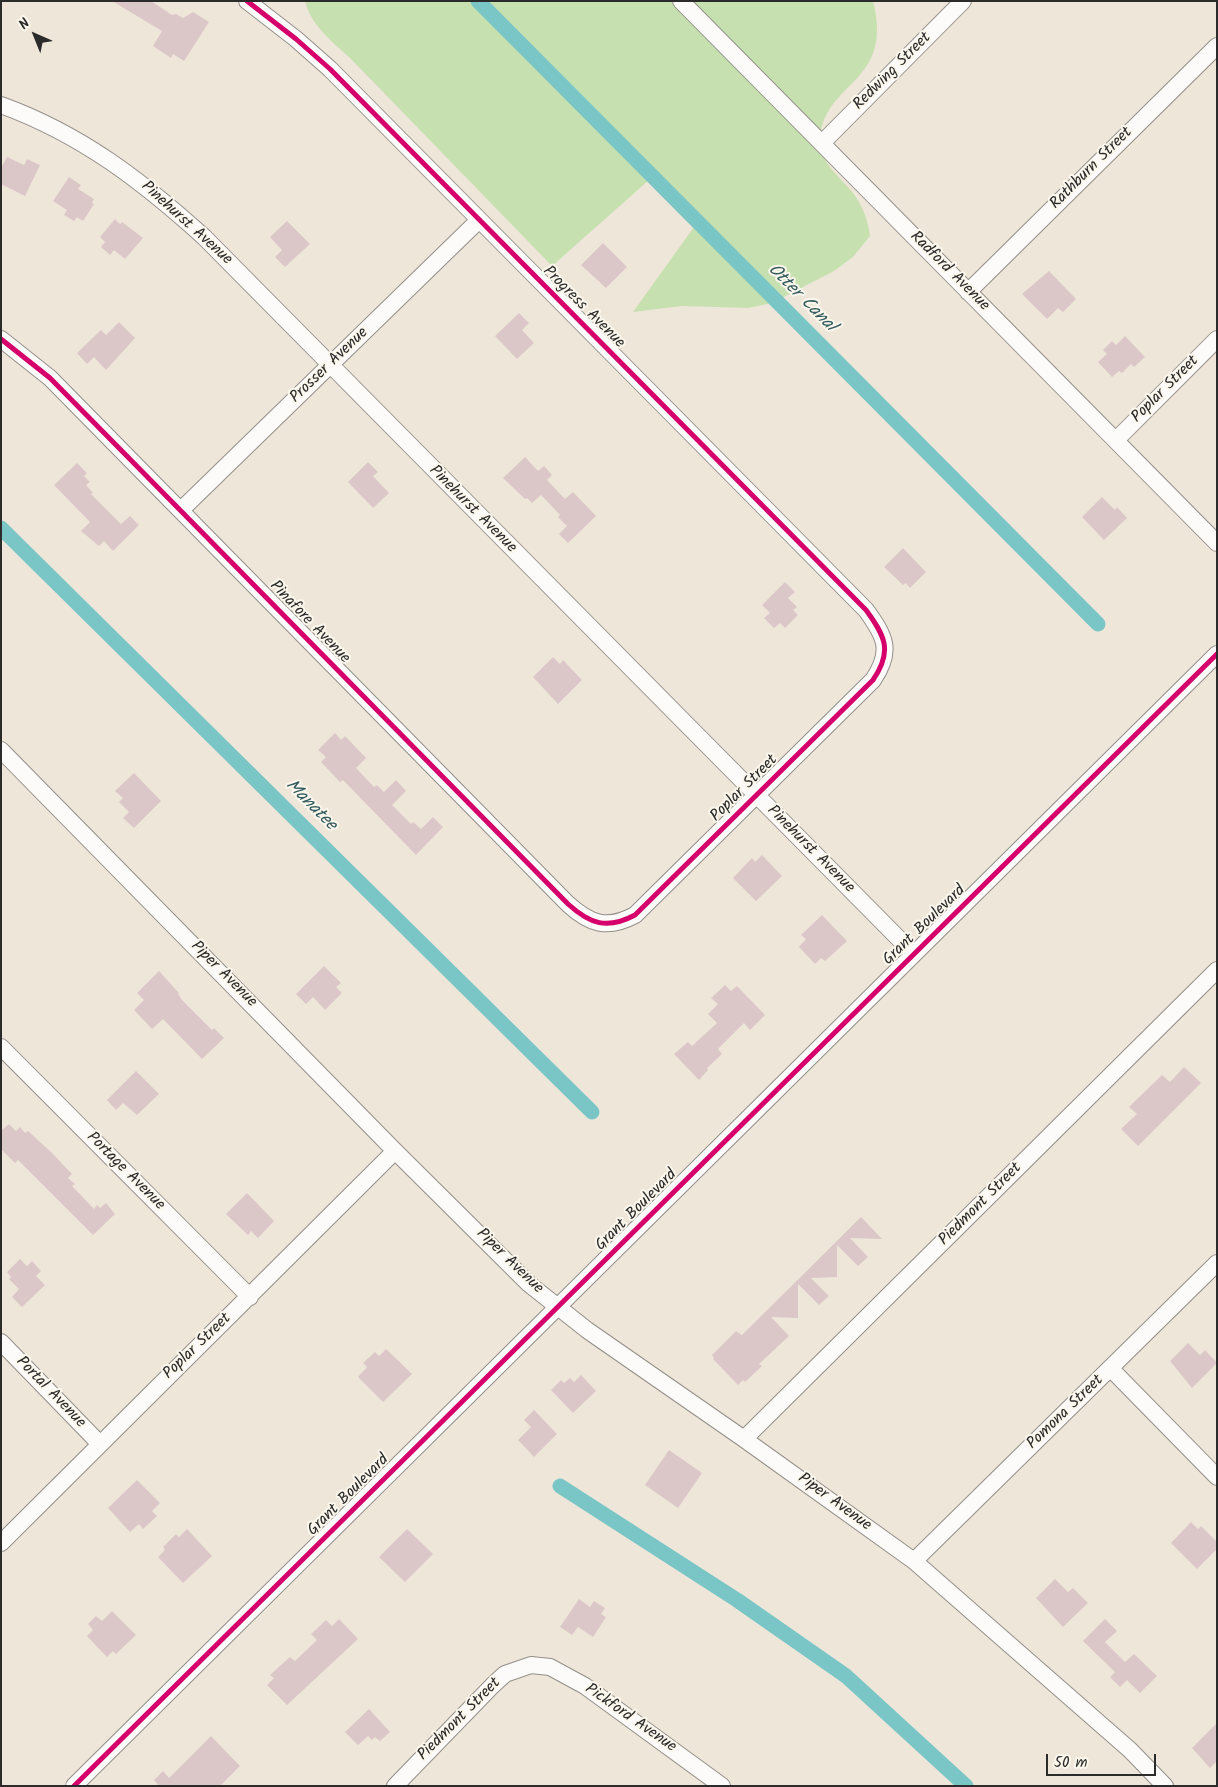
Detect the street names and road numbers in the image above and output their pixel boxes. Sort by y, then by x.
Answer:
street label: Redwing Street [850,29,936,115]
street label: Rathburn Street [1047,124,1137,214]
street label: Pinehurst Avenue [136,178,236,270]
street label: Radford Avenue [905,228,993,316]
street label: Progress Avenue [538,263,628,353]
street label: Prosser Avenue [287,324,373,408]
street label: Poplar Street [1128,352,1204,428]
street label: Pinehurst Avenue [424,462,520,558]
street label: Pinafore Avenue [265,578,353,668]
street label: Poplar Street [707,751,783,827]
street label: Pinehurst Avenue [762,802,858,898]
street label: Grant Boulevard [880,882,970,970]
street label: Piper Avenue [186,938,260,1012]
street label: Portage Avenue [82,1129,168,1215]
street label: Piedmont Street [936,1160,1026,1250]
street label: Grant Boulevard [592,1166,682,1256]
street label: Piper Avenue [471,1225,547,1299]
street label: Poplar Street [160,1310,236,1384]
street label: Portal Avenue [11,1353,89,1433]
street label: Pomona Street [1024,1372,1108,1454]
street label: Grant Boulevard [304,1451,394,1541]
street label: Piper Avenue [794,1470,874,1536]
street label: Piedmont Street [415,1675,505,1765]
street label: Pickford Avenue [581,1680,679,1758]

